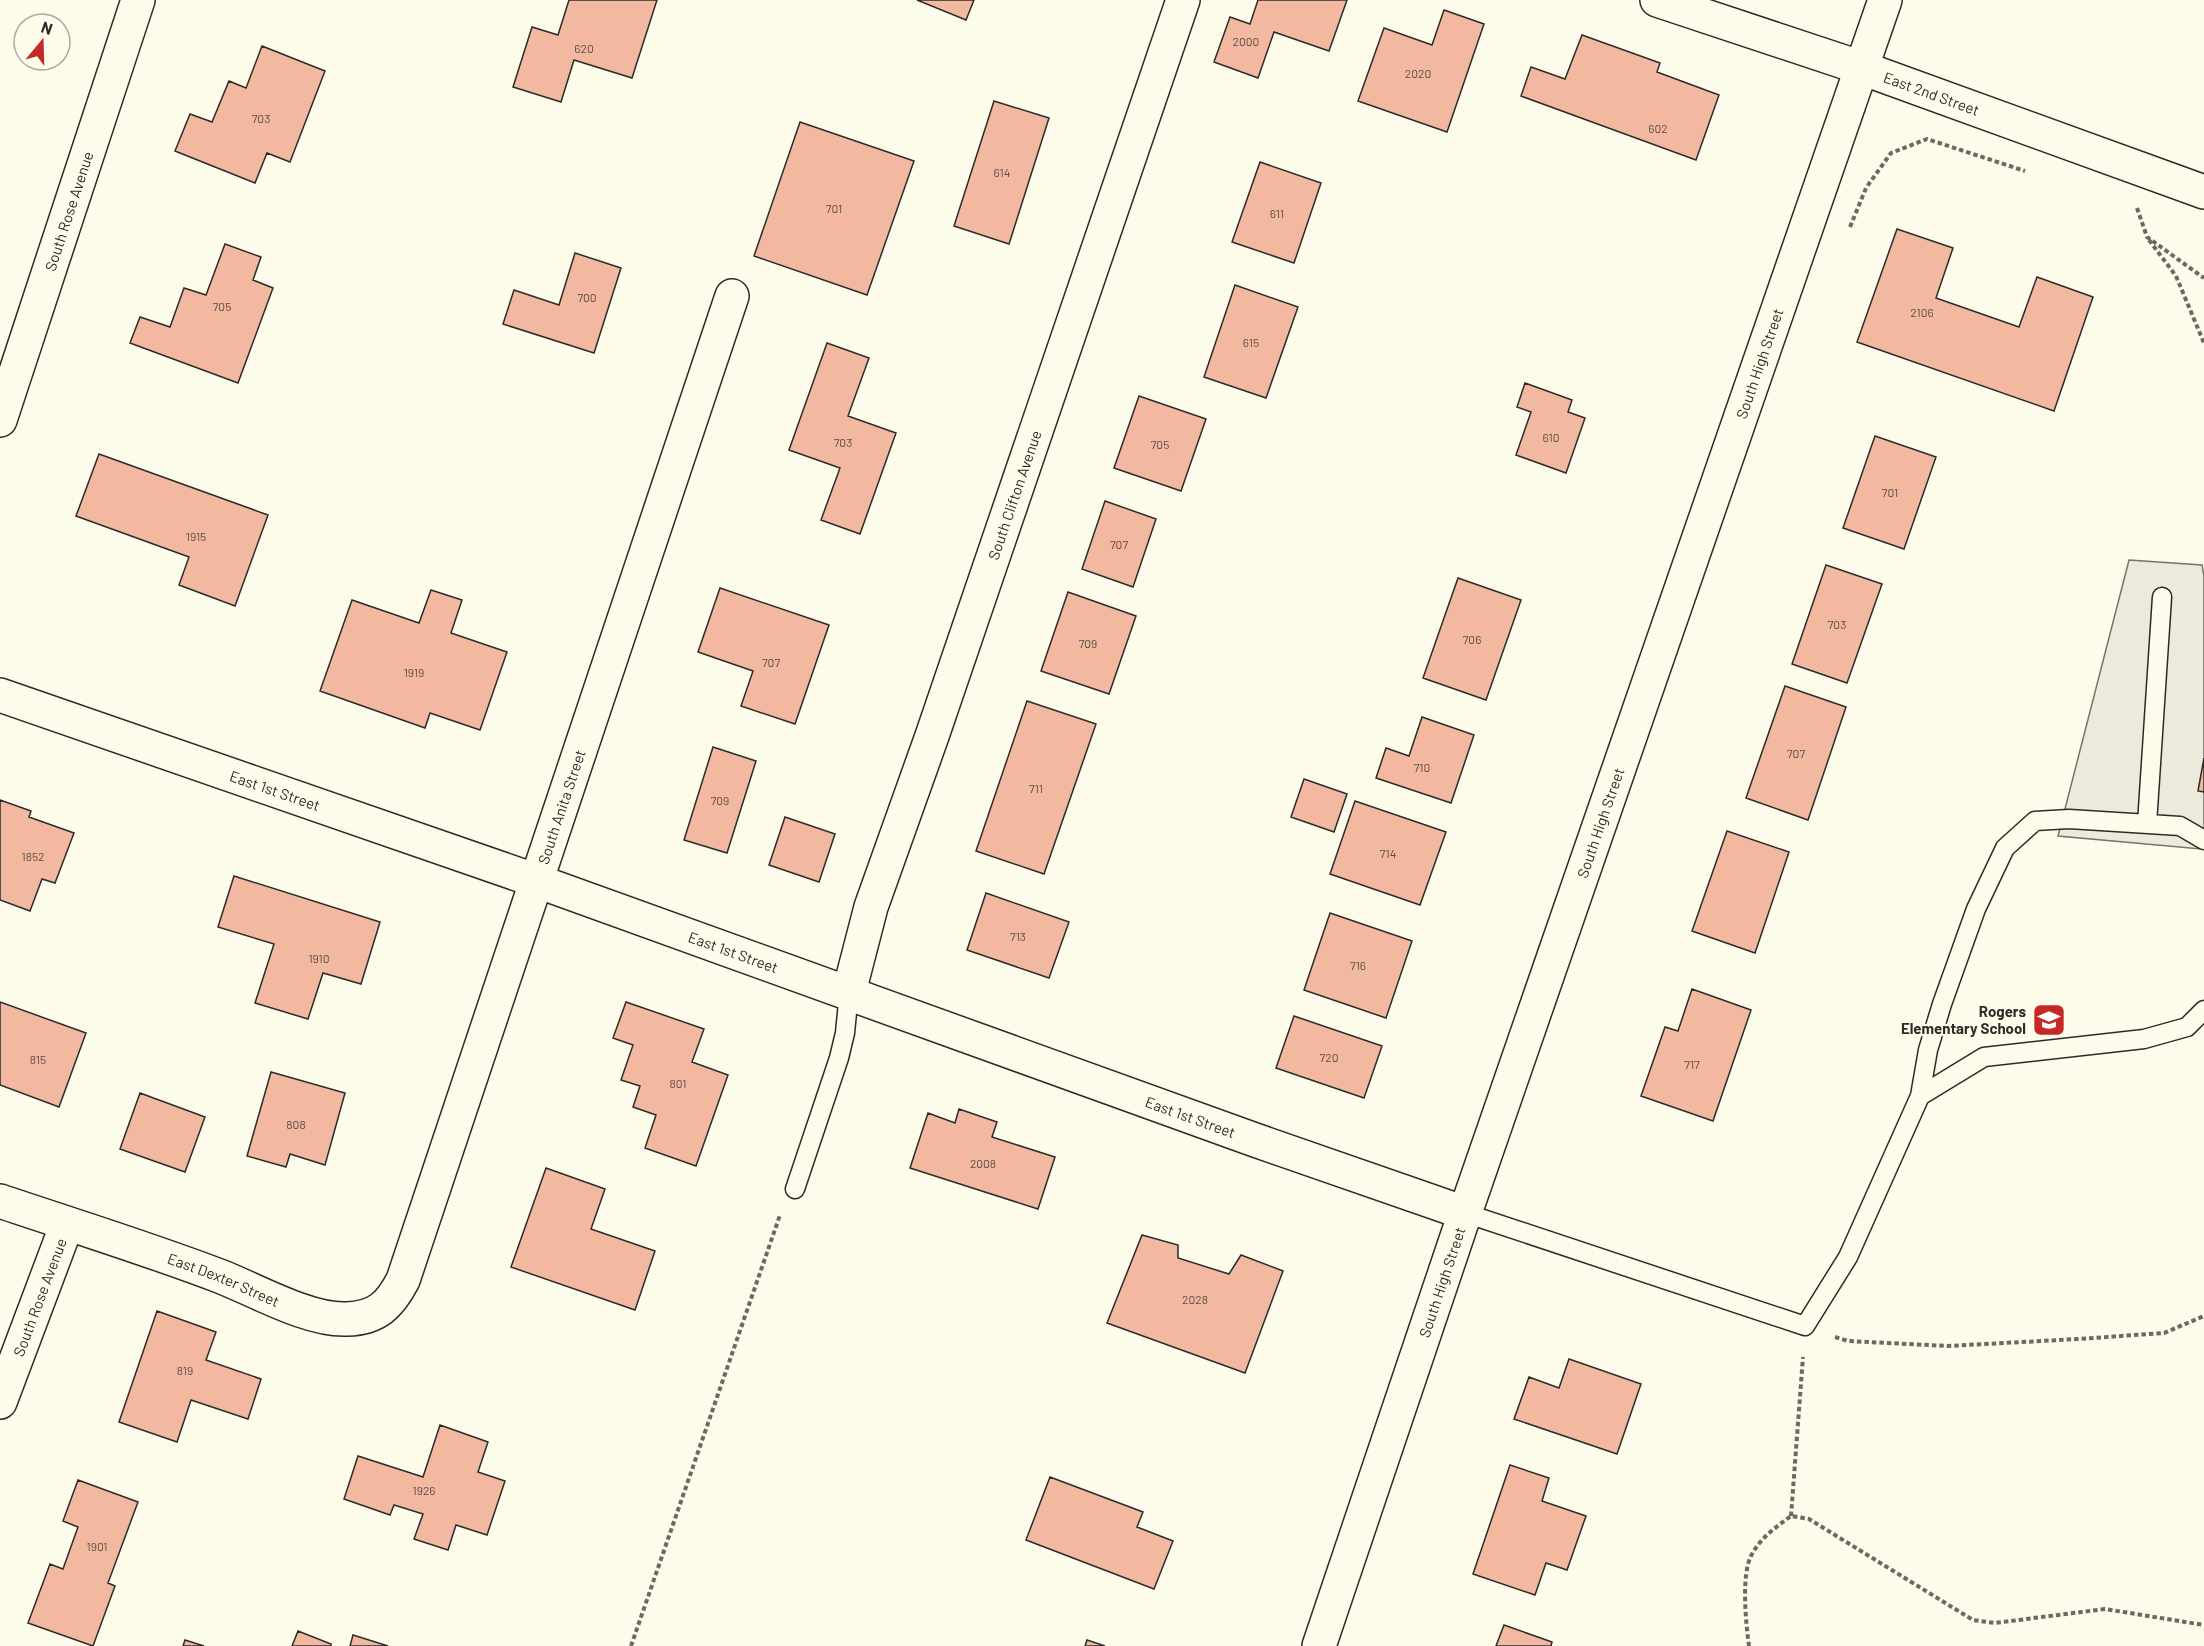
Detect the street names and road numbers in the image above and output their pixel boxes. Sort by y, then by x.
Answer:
street label: East 2nd Street [1881,68,1982,119]
street label: South Rose Avenue [41,149,97,273]
street label: South High Street [1732,306,1787,421]
street label: South Clifton Avenue [984,428,1045,562]
street label: South Anita Street [534,747,589,866]
street label: South High Street [1573,765,1628,880]
street label: East 1st Street [227,766,323,814]
street label: East 1st Street [686,927,781,976]
street label: East 1st Street [1143,1092,1238,1141]
street label: South High Street [1415,1225,1469,1340]
street label: South Rose Avenue [9,1236,70,1359]
street label: East Dexter Street [165,1249,282,1310]

